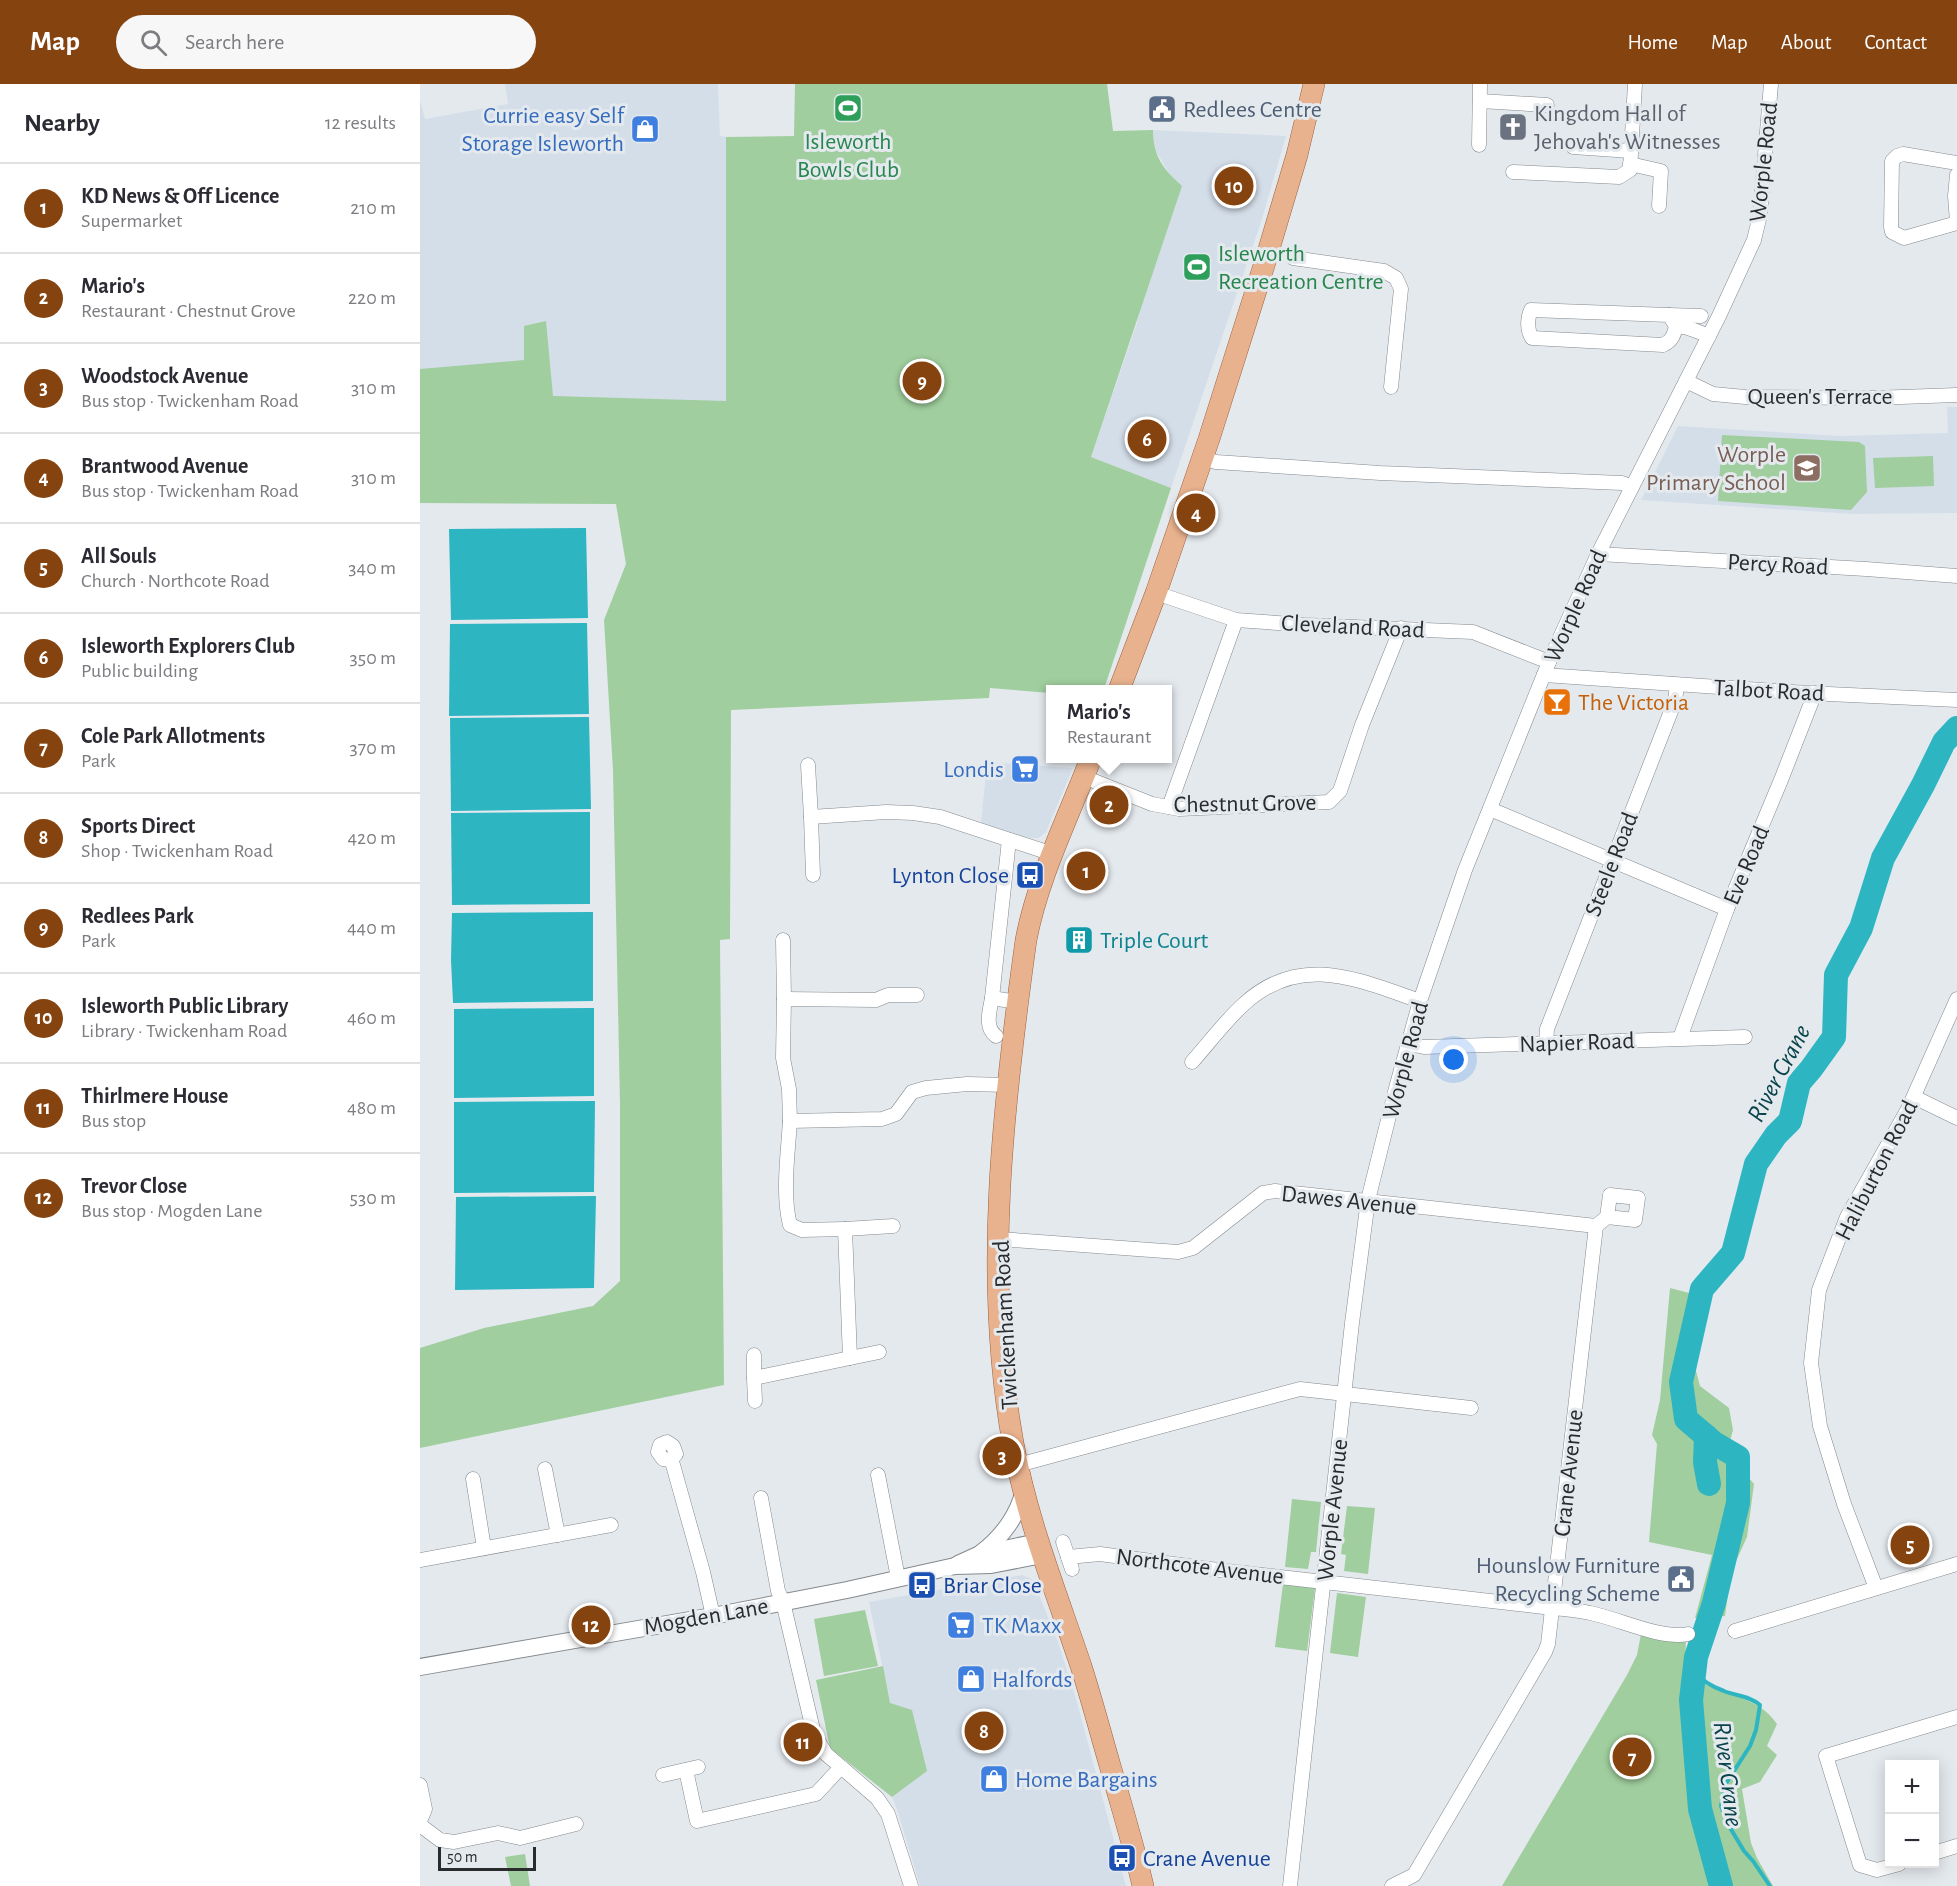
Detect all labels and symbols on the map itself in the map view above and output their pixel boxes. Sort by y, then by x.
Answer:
sports icon: Isleworth Bowls Club [832,92,864,124]
public building icon: Redlees Centre [1146,93,1178,125]
place label: Redlees Centre [1183,98,1322,122]
street label: Worple Road [1746,101,1782,223]
place label: Kingdom Hall of Jehovah's Witnesses [1534,102,1721,154]
place label: Currie easy Self Storage Isleworth [461,104,626,156]
church icon: Kingdom Hall of Jehovah's Witnesses [1497,111,1529,143]
shop icon: Currie easy Self Storage Isleworth [629,113,661,145]
place label: Isleworth Bowls Club [797,130,899,182]
pin: 10 [1214,164,1254,208]
place label: Isleworth Recreation Centre [1218,242,1384,294]
sports icon: Isleworth Recreation Centre [1181,251,1213,283]
pin: 9 [902,358,942,404]
street label: Queen's Terrace [1747,385,1893,409]
pin: 6 [1128,416,1166,462]
place label: Worple Primary School [1646,443,1786,495]
school or university icon: Worple Primary School [1791,452,1823,484]
pin: 4 [1176,490,1216,536]
street label: Worple Road [1540,546,1611,666]
street label: Percy Road [1727,550,1829,580]
street label: Cleveland Road [1281,611,1425,643]
street label: Talbot Road [1713,676,1825,706]
bar icon: The Victoria [1541,686,1573,718]
place label: The Victoria [1578,691,1689,715]
supermarket icon: Londis [1009,753,1041,785]
place label: Londis [943,758,1004,782]
pin: 2 [1090,782,1128,828]
street label: Chestnut Grove [1173,791,1317,817]
street label: Steele Road [1581,809,1643,920]
street label: Eve Road [1720,822,1774,908]
pin: 1 [1066,848,1106,894]
bus stop icon: Lynton Close [1014,859,1046,891]
place label: Lynton Close [892,864,1009,888]
building icon: Triple Court [1063,924,1095,956]
place label: Triple Court [1100,929,1208,953]
street label: Worple Road [1379,999,1433,1122]
water label: River Crane [1743,1020,1815,1126]
street label: Napier Road [1519,1029,1635,1057]
your location [1439,1045,1468,1074]
street label: Haliburton Road [1831,1096,1922,1244]
street label: Dawes Avenue [1280,1182,1418,1220]
street label: Twickenham Road [990,1240,1022,1410]
street label: Crane Avenue [1550,1408,1588,1538]
pin: 3 [982,1434,1022,1478]
street label: Worple Avenue [1314,1438,1352,1582]
pin: 5 [1890,1522,1930,1568]
street label: Northcote Avenue [1115,1545,1285,1589]
place label: Hounslow Furniture Recycling Scheme [1476,1554,1660,1606]
public building icon: Hounslow Furniture Recycling Scheme [1665,1563,1697,1595]
bus stop icon: Briar Close [906,1569,938,1601]
place label: Briar Close [943,1574,1042,1598]
street label: Mogden Lane [642,1594,770,1640]
pin: 12 [572,1602,610,1648]
supermarket icon: TK Maxx [945,1609,977,1641]
place label: TK Maxx [982,1614,1062,1638]
shop icon: Halfords [955,1663,987,1695]
place label: Halfords [992,1668,1072,1692]
pin: 8 [964,1708,1004,1754]
pin: 11 [784,1720,823,1764]
water label: River Crane [1709,1720,1747,1828]
pin: 7 [1612,1734,1652,1780]
shop icon: Home Bargains [978,1763,1010,1795]
place label: Home Bargains [1015,1768,1158,1792]
bus stop icon: Crane Avenue [1106,1842,1138,1874]
scale bar [438,1844,536,1872]
place label: Crane Avenue [1143,1847,1271,1871]

